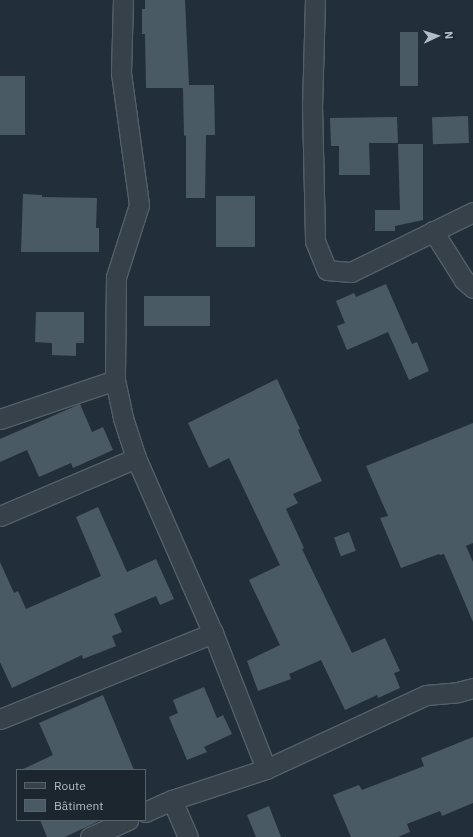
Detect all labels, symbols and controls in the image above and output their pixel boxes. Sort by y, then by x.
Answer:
north arrow [417,16,457,56]
text: N [442,31,456,40]
legend [16,769,146,821]
text: Route [54,778,86,793]
text: Bâtiment [54,798,104,813]

